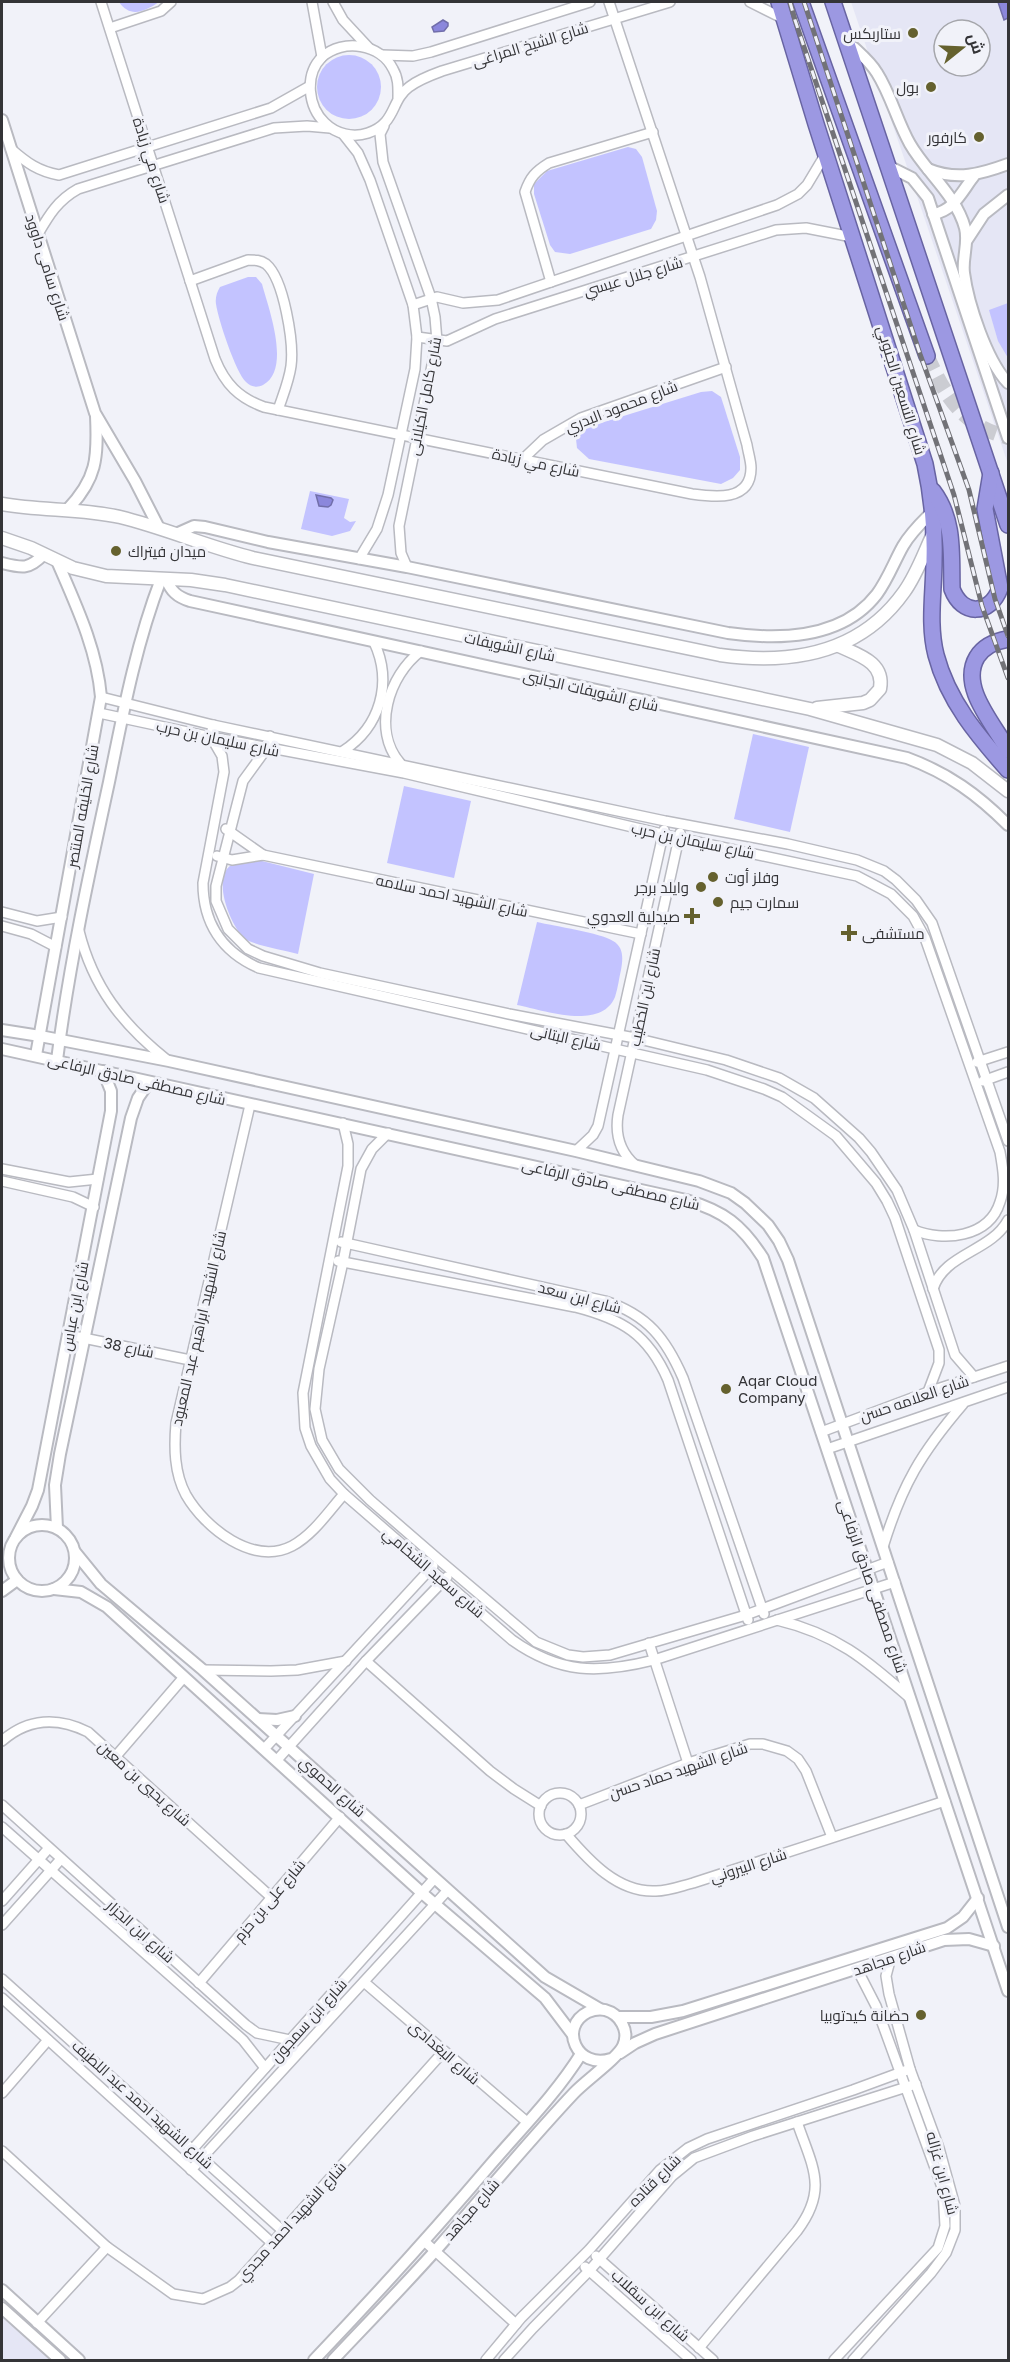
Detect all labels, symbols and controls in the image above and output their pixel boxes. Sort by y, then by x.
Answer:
street label: شارع الشيخ المراغى [470,18,591,73]
north arrow [932,18,992,78]
place label: ستاربكس [843,24,901,44]
marker: ستاربكس [906,26,920,40]
text: ش [964,31,989,56]
place label: بول [896,78,919,97]
marker: بول [924,80,938,94]
street label: شارع مي زيادة [126,115,174,206]
place label: كارفور [927,128,967,147]
marker: كارفور [972,130,986,144]
street label: شارع سامى داوود [19,211,74,324]
street label: شارع جلال عيسي [581,252,686,303]
street label: شارع التسعين الجنوبي [870,323,930,458]
street label: شارع كامل الكيلانى [404,335,447,457]
street label: شارع محمود البدري [562,376,681,440]
street label: شارع مي زيادة [490,444,581,484]
place label: ميدان فيتراك [128,542,206,562]
marker: ميدان فيتراك [109,544,123,558]
street label: شارع الشويفات [462,628,557,667]
street label: شارع الشويفات الجانبى [521,666,660,717]
street label: شارع سليمان بن حرب [154,716,281,763]
street label: شارع الخليفه المنتصر [62,743,105,871]
street label: شارع سليمان بن حرب [629,818,756,865]
place label: وفلز أوت [725,868,779,887]
street label: شارع الشهيد احمد سلامه [374,870,530,923]
marker: وفلز أوت [706,870,720,884]
place label: وايلد برجر [634,878,689,897]
marker: وايلد برجر [694,880,708,894]
place label: سمارت جيم [730,893,799,913]
marker: سمارت جيم [711,895,725,909]
place label: صيدلية العدوي [587,907,680,929]
marker: صيدلية العدوي [685,909,699,923]
marker: مستشفى [840,924,858,942]
place label: مستشفى [862,924,925,944]
street label: شارع ابن الخطيب [625,946,666,1048]
street label: شارع البتانى [528,1020,603,1057]
street label: شارع مصطفى صادق الرفاعى [46,1050,228,1111]
street label: شارع مصطفى صادق الرفاعى [520,1155,702,1216]
street label: شارع الشهيد ابراهيم عبد المعبود [167,1229,232,1428]
street label: شارع ابن عباس [56,1260,94,1353]
street label: شارع ابن سعد [536,1277,623,1320]
street label: شارع 38 [102,1333,156,1364]
place label: Aqar Cloud Company [738,1371,817,1406]
street label: شارع العلامه حسن [857,1371,972,1428]
marker: Aqar Cloud Company [719,1382,733,1396]
street label: شارع مصطفى صادق الرفاعى [832,1497,911,1676]
street label: شارع سعيد الشخامي [377,1523,488,1624]
street label: شارع يحيي بن معين [93,1737,195,1832]
street label: شارع الشهيد حماد حسن [606,1738,751,1805]
street label: شارع الحموي [294,1752,370,1823]
street label: شارع البيروني [707,1844,790,1890]
street label: شارع على بن حزم [229,1855,311,1947]
street label: شارع ابن الجزار [101,1895,179,1968]
street label: شارع مجاهد [850,1937,929,1982]
street label: شارع ابن سمجون [266,1975,352,2067]
place label: حضانة كيدتوبيا [820,2006,909,2025]
marker: حضانة كيدتوبيا [914,2008,928,2022]
street label: شارع البغدادى [404,2016,484,2090]
street label: شارع الشهيد احمد عبد اللطيف [67,2036,217,2174]
street label: شارع ابن غزاله [920,2129,963,2217]
street label: شارع قتاده [624,2150,686,2212]
street label: شارع الشهيد احمد مجدي [233,2158,352,2287]
street label: شارع مجاهد [439,2174,505,2246]
street label: شارع ابن سقلاب [606,2265,694,2347]

